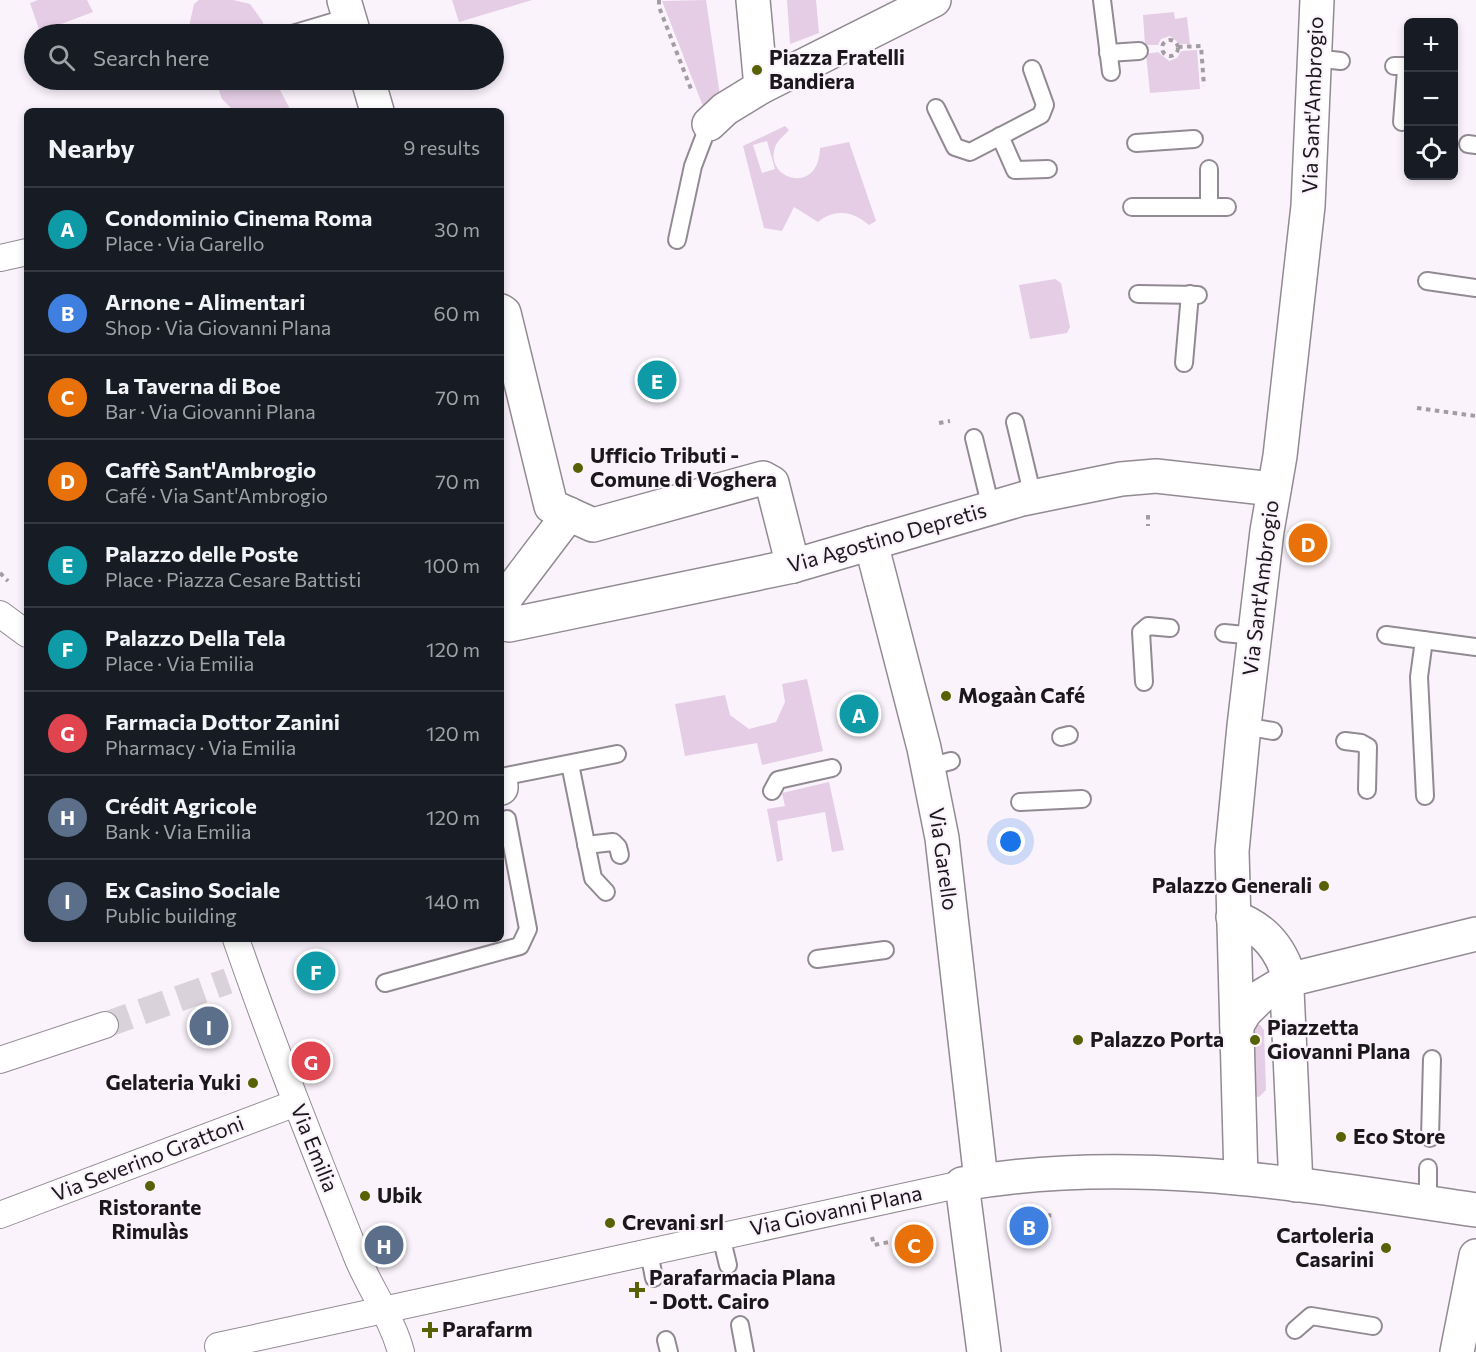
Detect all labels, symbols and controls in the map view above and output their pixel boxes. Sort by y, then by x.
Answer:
street label: Via Sant'Ambrogio [1296,16,1327,194]
map controls [1404,18,1458,180]
button: + [1404,18,1458,72]
search box [24,24,504,90]
icon: search [45,41,78,74]
text: Search here [93,44,209,71]
place label: Piazza Fratelli Bandiera [769,44,905,93]
marker: Piazza Fratelli Bandiera [750,63,764,77]
button: − [1404,72,1458,126]
button: locate [1404,126,1458,180]
text: Nearby [48,132,135,163]
text: 9 results [403,135,480,159]
text: Condominio Cinema Roma [105,204,372,231]
text: A [60,217,75,241]
text: 30 m [434,217,480,241]
text: Place · Via Garello [105,231,265,255]
text: Arnone - Alimentari [105,288,305,315]
text: B [61,301,74,325]
text: 60 m [434,301,480,325]
text: Shop · Via Giovanni Plana [105,315,331,339]
pin: E [638,358,676,403]
text: La Taverna di Boe [105,372,281,399]
text: C [61,385,74,409]
text: 70 m [435,385,480,409]
text: Bar · Via Giovanni Plana [105,399,316,423]
place label: Ufficio Tributi - Comune di Voghera [590,442,777,491]
text: Caffè Sant'Ambrogio [105,456,316,483]
marker: Ufficio Tributi - Comune di Voghera [571,461,585,475]
text: D [60,469,75,493]
text: 70 m [435,469,480,493]
text: Café · Via Sant'Ambrogio [105,483,328,507]
street label: Via Agostino Depretis [784,496,989,577]
street label: Via Sant'Ambrogio [1236,498,1283,677]
pin: D [1288,520,1328,566]
text: Palazzo delle Poste [105,540,298,567]
text: E [62,553,73,577]
text: 100 m [424,553,480,577]
text: Place · Piazza Cesare Battisti [105,567,361,591]
text: Palazzo Della Tela [105,624,286,651]
text: F [62,637,73,661]
text: 120 m [426,637,480,661]
text: Place · Via Emilia [105,651,254,675]
place label: Mogaàn Café [958,682,1085,707]
marker: Mogaàn Café [939,689,953,703]
pin: A [840,692,878,736]
text: Farmacia Dottor Zanini [105,708,340,735]
text: G [60,721,75,745]
text: 120 m [426,721,480,745]
text: Pharmacy · Via Emilia [105,735,296,759]
text: Crédit Agricole [105,792,257,819]
text: H [60,805,75,829]
text: 120 m [426,805,480,829]
street label: Via Garello [925,806,964,912]
text: Bank · Via Emilia [105,819,251,843]
your location [996,827,1025,856]
place label: Palazzo Generali [1152,872,1312,897]
text: Ex Casino Sociale [105,876,280,903]
marker: Palazzo Generali [1317,879,1331,893]
text: I [64,889,71,913]
text: 140 m [425,889,480,913]
text: Public building [105,903,237,927]
pin: F [296,948,336,994]
pin: I [190,1004,228,1048]
place label: Piazzetta Giovanni Plana [1267,1014,1410,1063]
place label: Palazzo Porta [1090,1026,1224,1051]
marker: Palazzo Porta [1071,1033,1085,1047]
marker: Piazzetta Giovanni Plana [1248,1033,1262,1047]
pin: G [292,1038,330,1084]
place label: Gelateria Yuki [106,1069,241,1094]
marker: Gelateria Yuki [246,1076,260,1090]
street label: Via Emilia [286,1100,344,1195]
street label: Via Severino Grattoni [48,1109,247,1206]
place label: Eco Store [1353,1123,1445,1148]
marker: Eco Store [1334,1130,1348,1144]
marker: Ristorante Rimulàs [143,1179,157,1193]
street label: Via Giovanni Plana [747,1179,924,1240]
place label: Ubik [377,1182,423,1207]
marker: Ubik [358,1189,372,1203]
place label: Ristorante Rimulàs [99,1194,201,1243]
pin: B [1010,1204,1048,1248]
place label: Crevani srl [622,1209,724,1234]
marker: Crevani srl [603,1216,617,1230]
pin: H [364,1222,404,1268]
pin: C [894,1222,934,1266]
place label: Cartoleria Casarini [1276,1222,1374,1271]
marker: Cartoleria Casarini [1379,1241,1393,1255]
place label: Parafarmacia Plana - Dott. Cairo [649,1264,835,1313]
marker: Parafarmacia Plana - Dott. Cairo [630,1283,644,1297]
place label: Parafarm [442,1316,533,1341]
marker: Parafarm [423,1323,437,1337]

